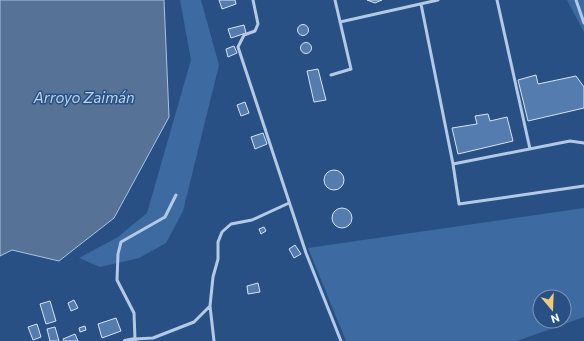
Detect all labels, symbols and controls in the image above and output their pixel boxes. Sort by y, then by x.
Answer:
water label: Arroyo Zaimán [32,88,135,106]
north arrow [532,289,572,329]
text: N [549,311,561,326]

